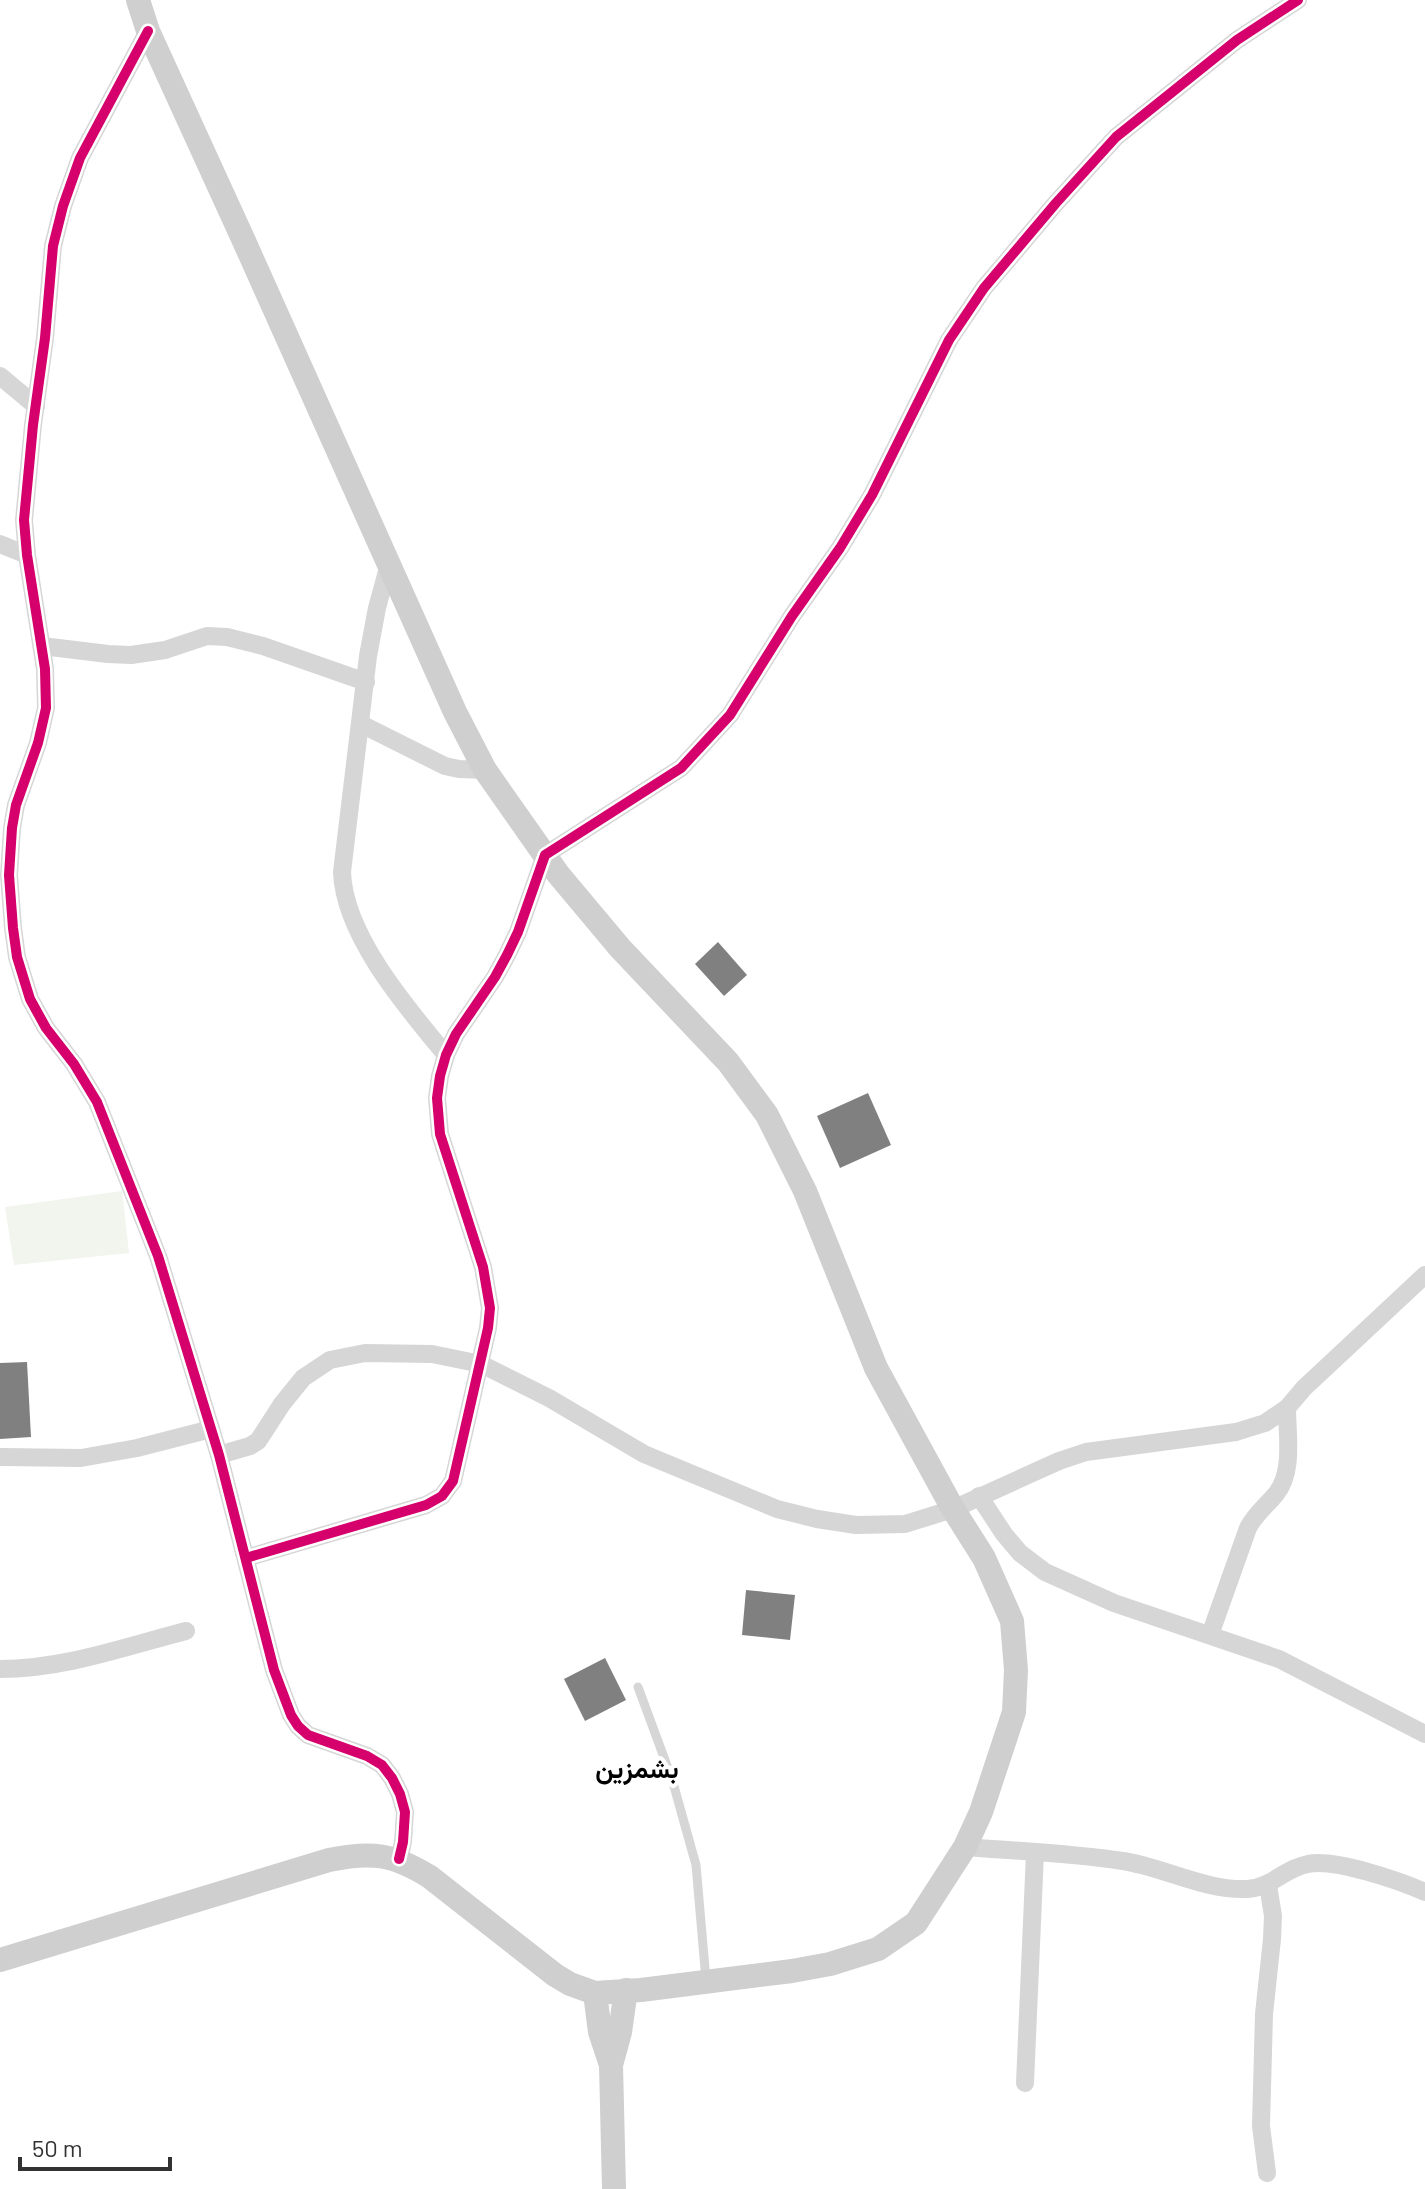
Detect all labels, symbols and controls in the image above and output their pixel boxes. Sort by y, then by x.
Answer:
district label: بشمزين [595,1752,679,1785]
scale bar [20,2121,170,2171]
text: 50 m [32,2133,83,2162]

